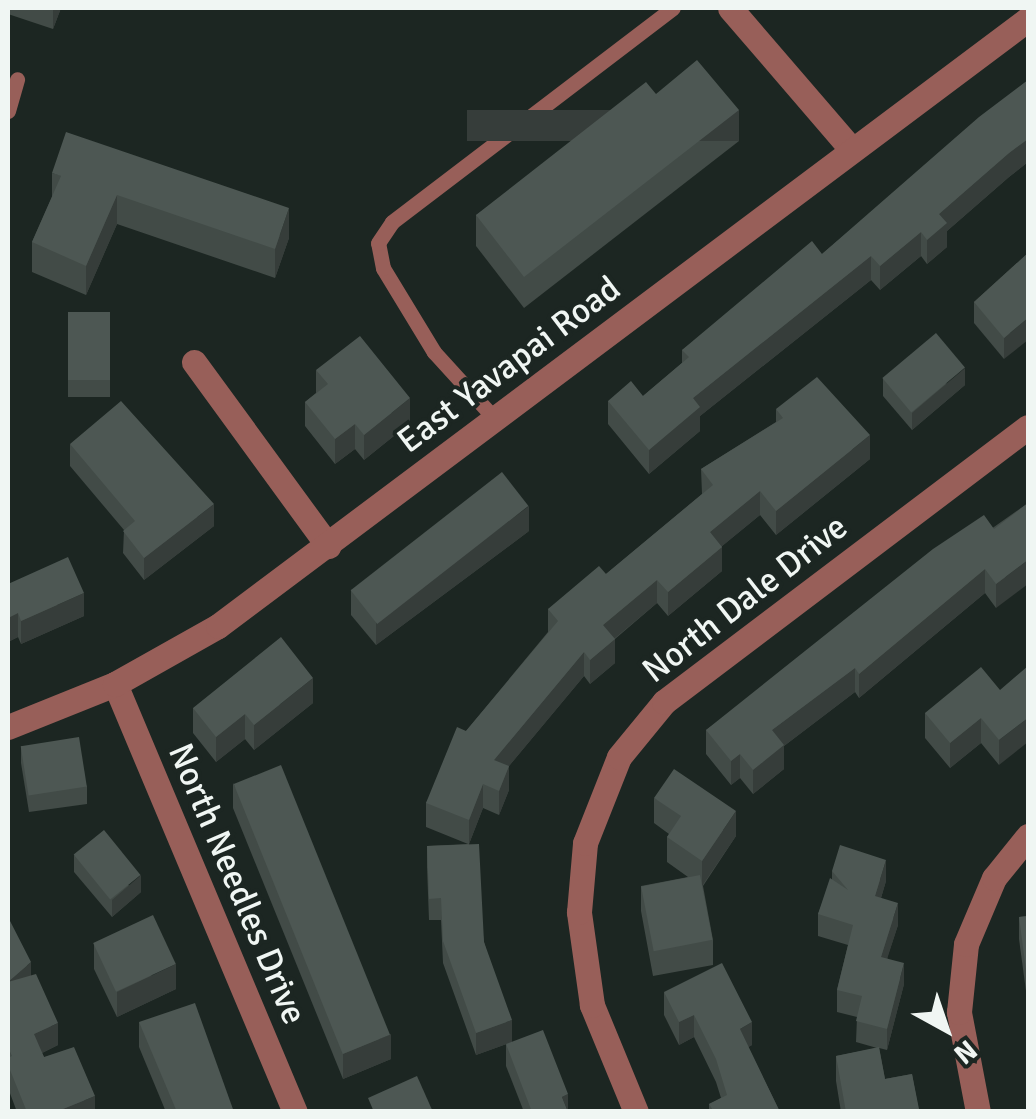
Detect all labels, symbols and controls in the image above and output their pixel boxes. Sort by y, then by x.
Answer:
street label: East Yavapai Road [389,268,629,462]
street label: North Dale Drive [634,506,856,692]
street label: North Needles Drive [159,737,315,1031]
north arrow [896,979,996,1079]
text: N [947,1033,984,1071]

